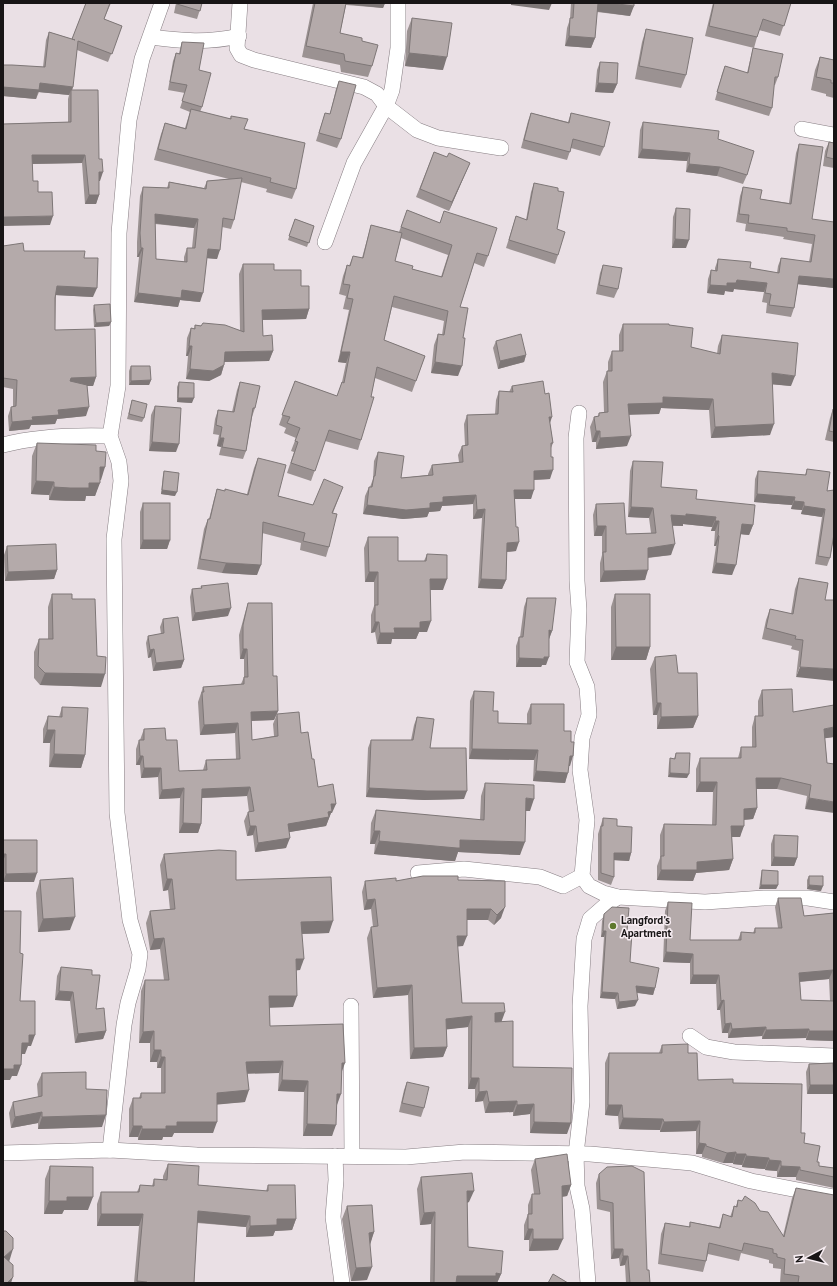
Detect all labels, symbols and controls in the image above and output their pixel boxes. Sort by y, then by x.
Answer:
place label: Langford's Apartment [621,913,672,940]
marker: Langford's Apartment [608,921,618,931]
north arrow [789,1238,829,1278]
text: N [792,1255,806,1264]

